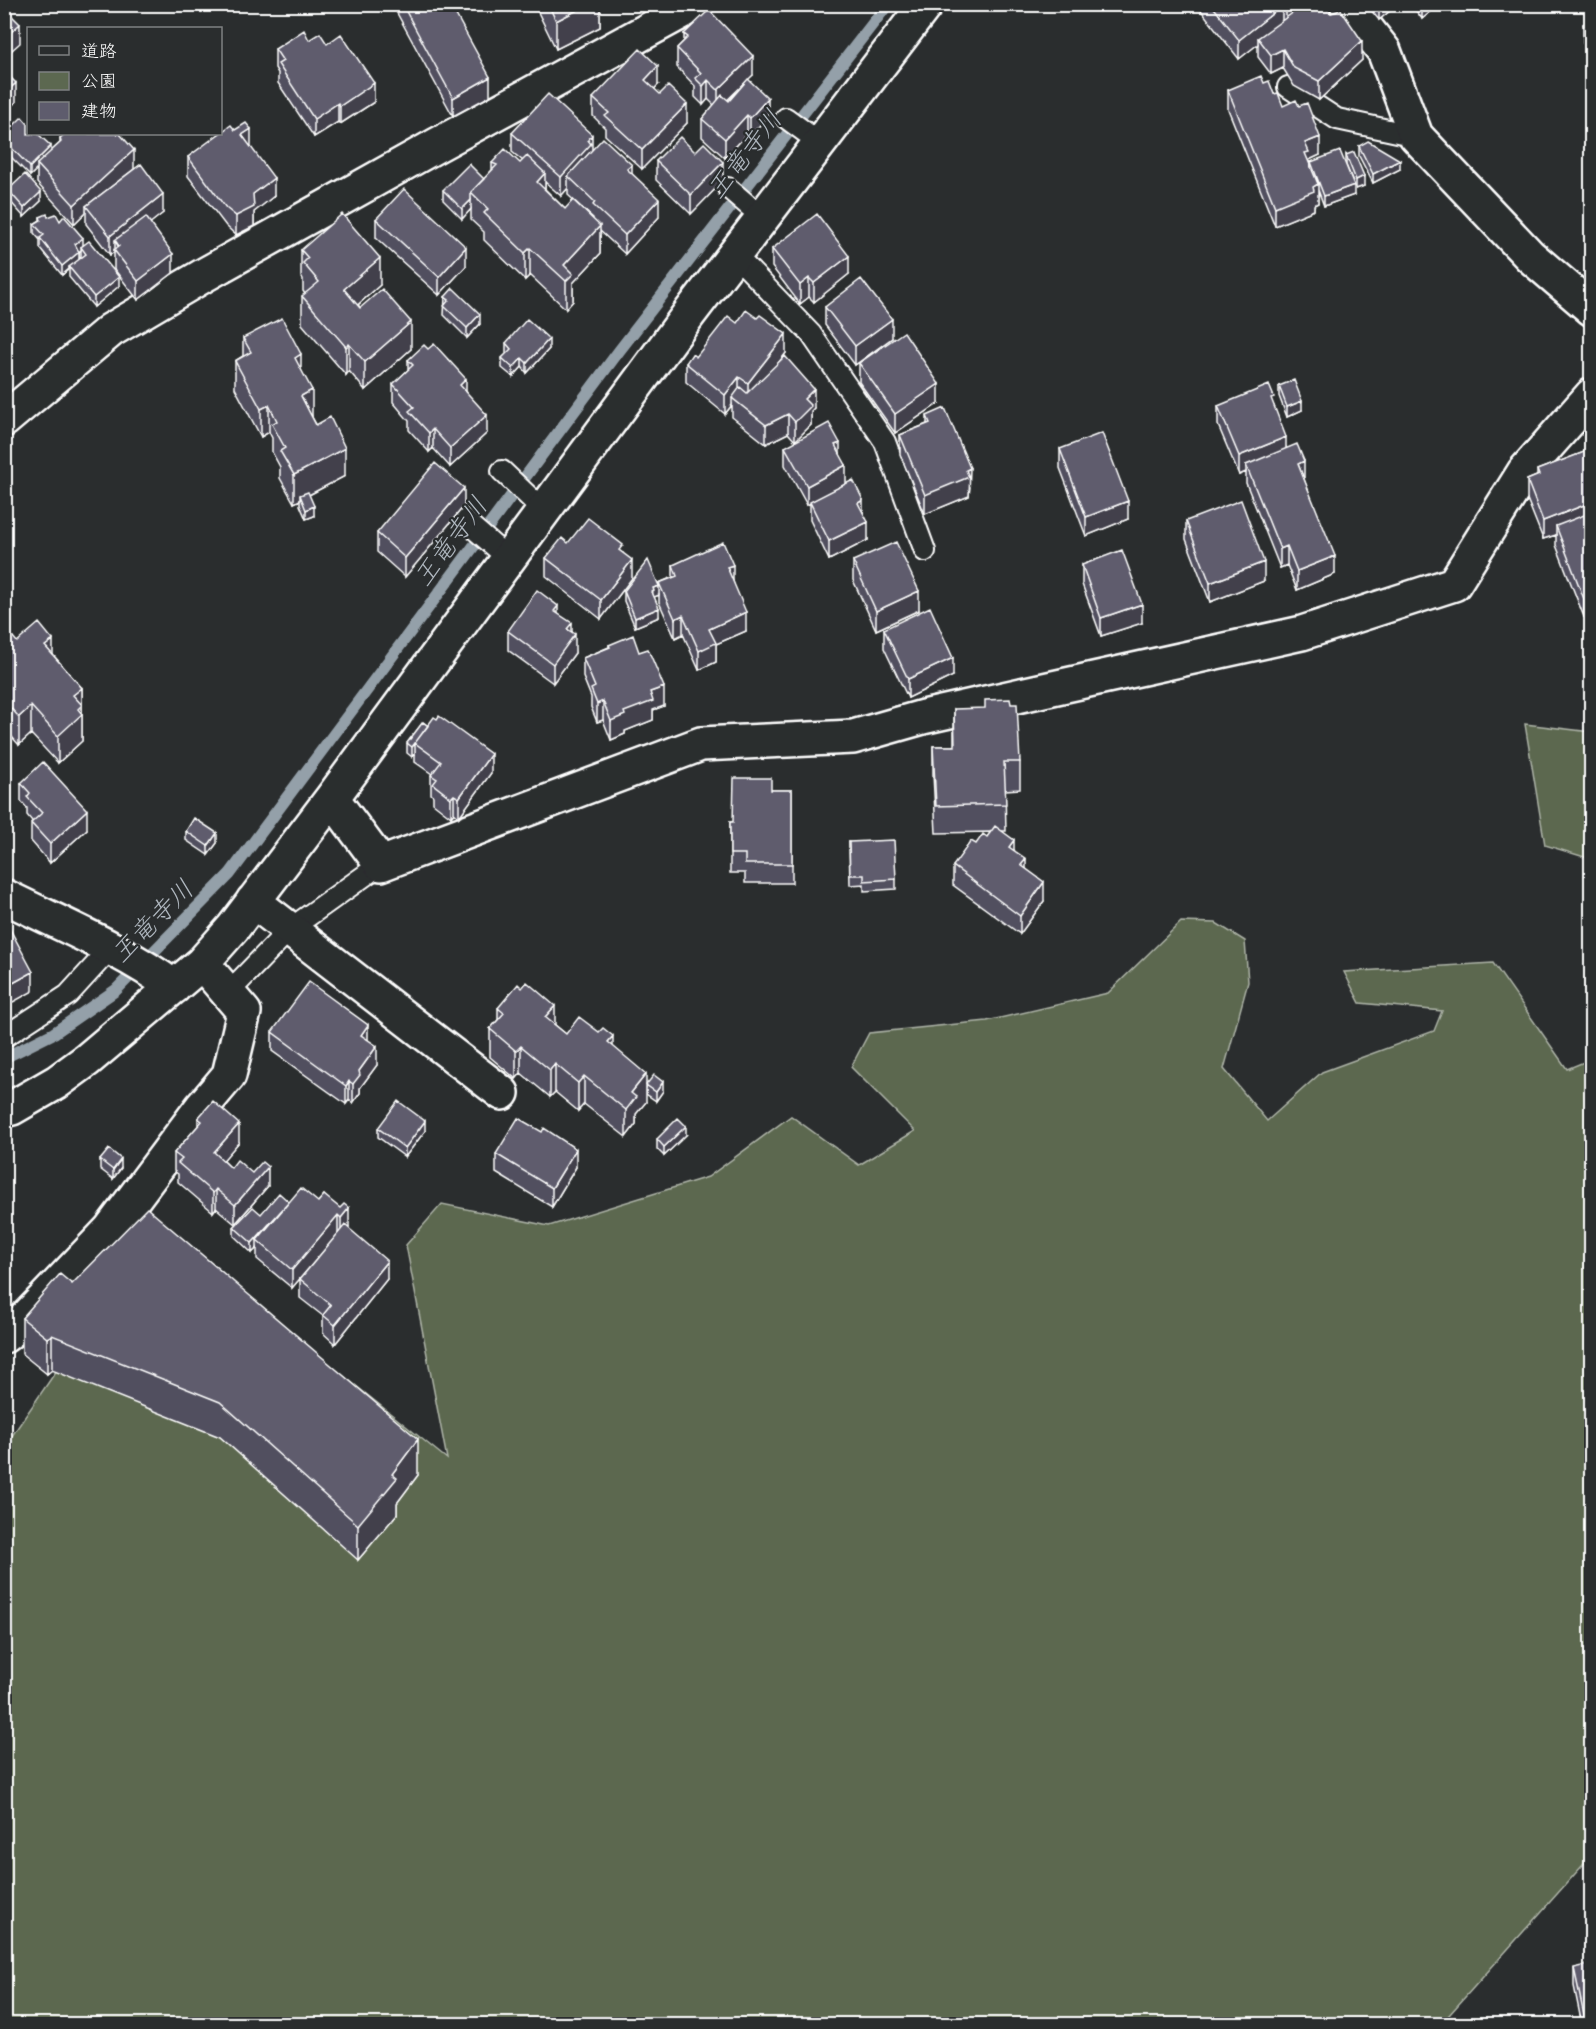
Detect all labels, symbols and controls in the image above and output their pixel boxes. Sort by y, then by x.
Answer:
legend [27,27,222,135]
text: 道路 [81,40,117,66]
text: 公園 [81,70,117,96]
text: 建物 [81,100,117,126]
water label: 王竜寺川 [699,103,793,209]
water label: 王竜寺川 [406,490,499,596]
water label: 王竜寺川 [104,873,204,973]

